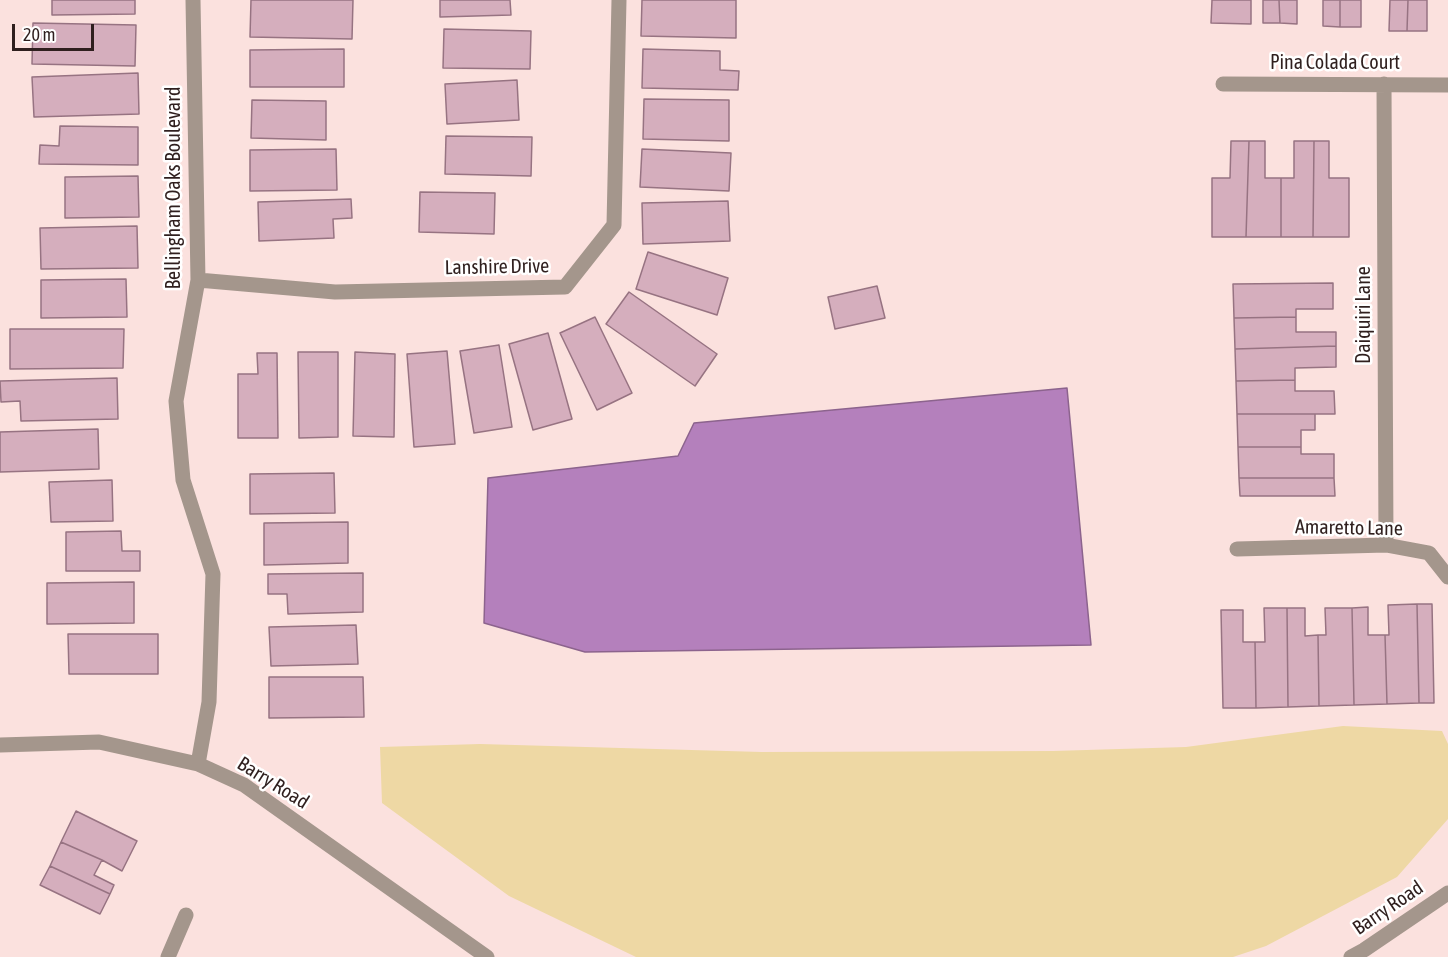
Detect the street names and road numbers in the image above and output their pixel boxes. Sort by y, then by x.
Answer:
street label: Pina Colada Court [1270,51,1400,75]
street label: Bellingham Oaks Boulevard [162,86,186,290]
street label: Lanshire Drive [444,254,550,280]
street label: Daiquiri Lane [1352,266,1376,364]
street label: Amaretto Lane [1295,515,1403,541]
street label: Barry Road [233,752,313,814]
street label: Barry Road [1348,876,1428,940]

